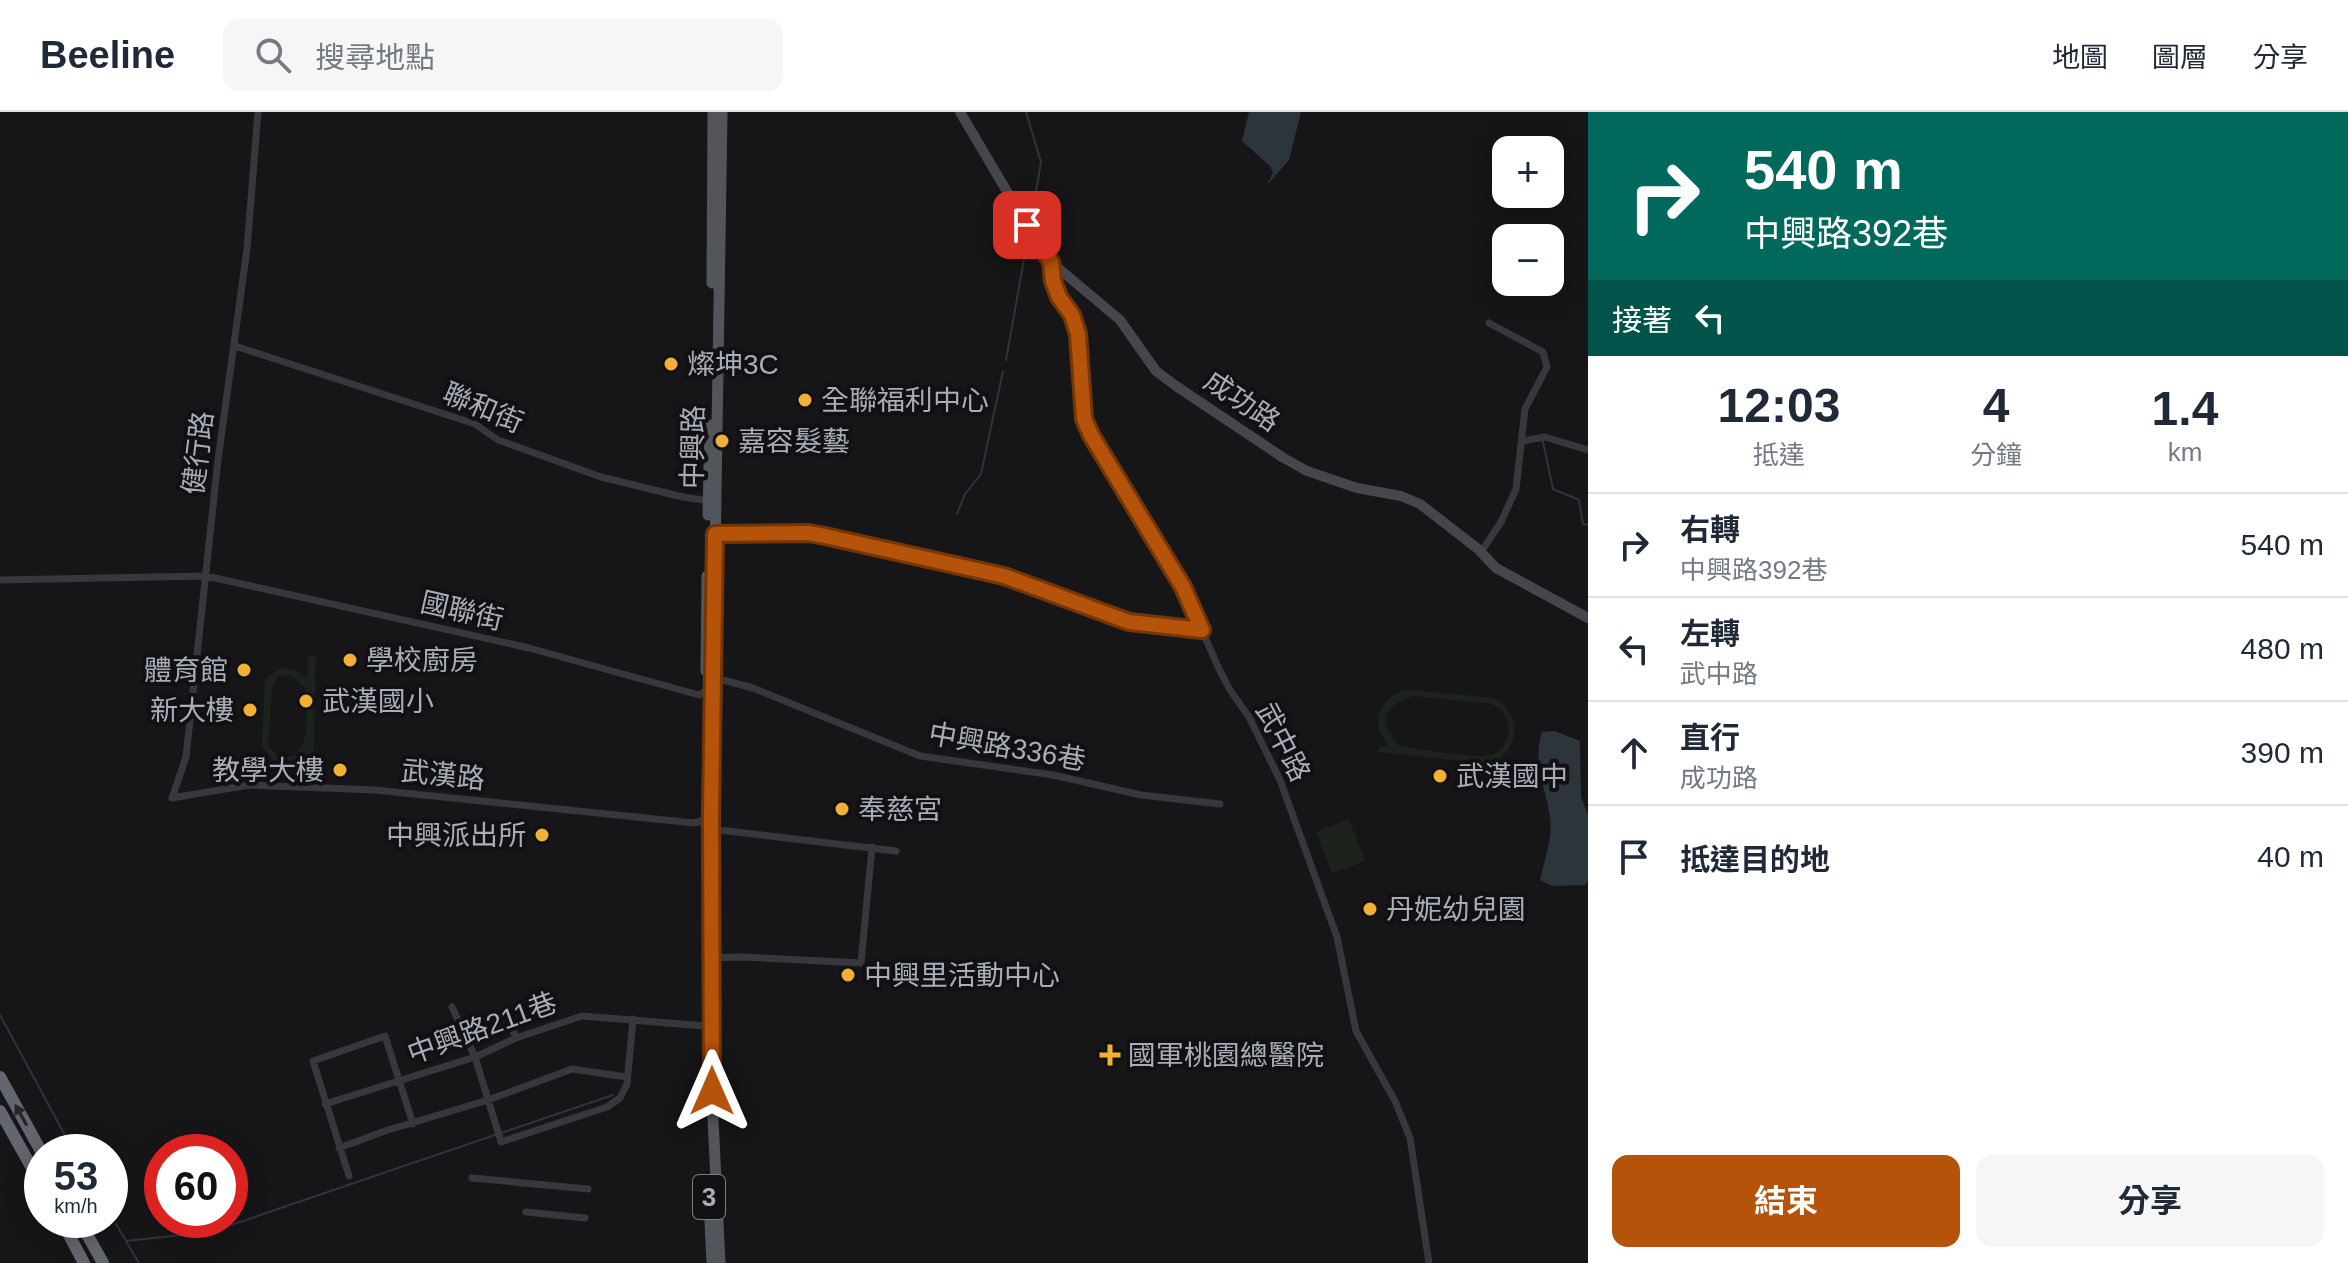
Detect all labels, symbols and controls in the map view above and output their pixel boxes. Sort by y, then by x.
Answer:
search box [223,19,783,91]
icon: search [251,33,295,77]
text: Beeline [40,34,175,76]
text: 搜尋地點 [315,41,435,74]
text: 地圖 [2052,42,2108,73]
text: 圖層 [2152,42,2208,73]
text: 分享 [2252,42,2308,73]
map controls [1492,136,1564,296]
button: + [1492,136,1564,208]
text: 540 m [1744,138,1903,201]
icon: right [1612,144,1716,248]
pin [993,191,1061,259]
icon: arrive [1005,203,1049,247]
text: 中興路392巷 [1744,213,1948,254]
button: − [1492,224,1564,296]
icon: left [1688,296,1732,340]
text: 接著 [1612,304,1672,337]
place label: 燦坤3C [687,349,779,380]
marker: 燦坤3C [662,355,680,373]
street label: 成功路 [1199,365,1285,437]
street label: 聯和街 [438,377,528,439]
text: 12:03 [1718,379,1840,432]
text: 4 [1983,379,2009,432]
text: 1.4 [2152,382,2218,435]
place label: 全聯福利中心 [821,385,989,416]
marker: 全聯福利中心 [796,391,814,409]
street label: 中興路 [677,405,709,489]
street label: 健行路 [177,409,219,497]
place label: 嘉容髮藝 [738,426,850,457]
marker: 嘉容髮藝 [713,432,731,450]
text: km [2168,437,2202,467]
text: 抵達 [1753,440,1805,470]
text: 分鐘 [1970,440,2022,470]
text: 右轉 [1680,513,1740,546]
icon: right [1612,523,1656,567]
text: 540 m [2241,528,2324,561]
text: 中興路392巷 [1680,555,1827,585]
street label: 國聯街 [418,586,506,636]
text: 左轉 [1680,617,1740,650]
icon: left [1612,627,1656,671]
text: 480 m [2241,632,2324,665]
place label: 學校廚房 [366,645,478,676]
marker: 學校廚房 [341,651,359,669]
place label: 體育館 [144,655,228,686]
text: 武中路 [1680,659,1758,689]
marker: 體育館 [235,661,253,679]
place label: 武漢國小 [322,686,434,717]
marker: 武漢國小 [297,692,315,710]
place label: 新大樓 [150,695,234,726]
street label: 武中路 [1250,698,1316,786]
marker: 新大樓 [241,701,259,719]
street label: 中興路336巷 [926,718,1088,776]
text: 直行 [1680,721,1740,754]
icon: ahead [1612,731,1656,775]
text: 390 m [2241,736,2324,769]
place label: 教學大樓 [212,755,324,786]
street label: 武漢路 [400,755,486,795]
marker: 教學大樓 [331,761,349,779]
place label: 武漢國中 [1456,761,1568,792]
text: 成功路 [1680,763,1758,793]
marker: 武漢國中 [1431,767,1449,785]
place label: 奉慈宮 [858,794,942,825]
marker: 奉慈宮 [833,800,851,818]
place label: 中興派出所 [386,820,526,851]
marker: 中興派出所 [533,826,551,844]
icon: arrive [1612,835,1656,879]
text: 40 m [2257,840,2324,873]
text: 抵達目的地 [1680,843,1830,876]
place label: 丹妮幼兒園 [1386,894,1526,925]
marker: 丹妮幼兒園 [1361,900,1379,918]
place label: 中興里活動中心 [864,960,1060,991]
marker: 中興里活動中心 [839,966,857,984]
street label: 中興路211巷 [403,987,561,1069]
place label: 國軍桃園總醫院 [1128,1040,1324,1071]
marker: 國軍桃園總醫院 [1099,1044,1121,1066]
position arrow [670,1049,754,1133]
one-way arrow [14,1104,28,1127]
speed limit sign: 60 [144,1134,248,1238]
text: 53 [54,1154,98,1198]
button: 結束 [1612,1155,1960,1247]
button: 分享 [1976,1155,2324,1247]
road number: 3 [693,1175,725,1219]
text: km/h [54,1195,98,1217]

